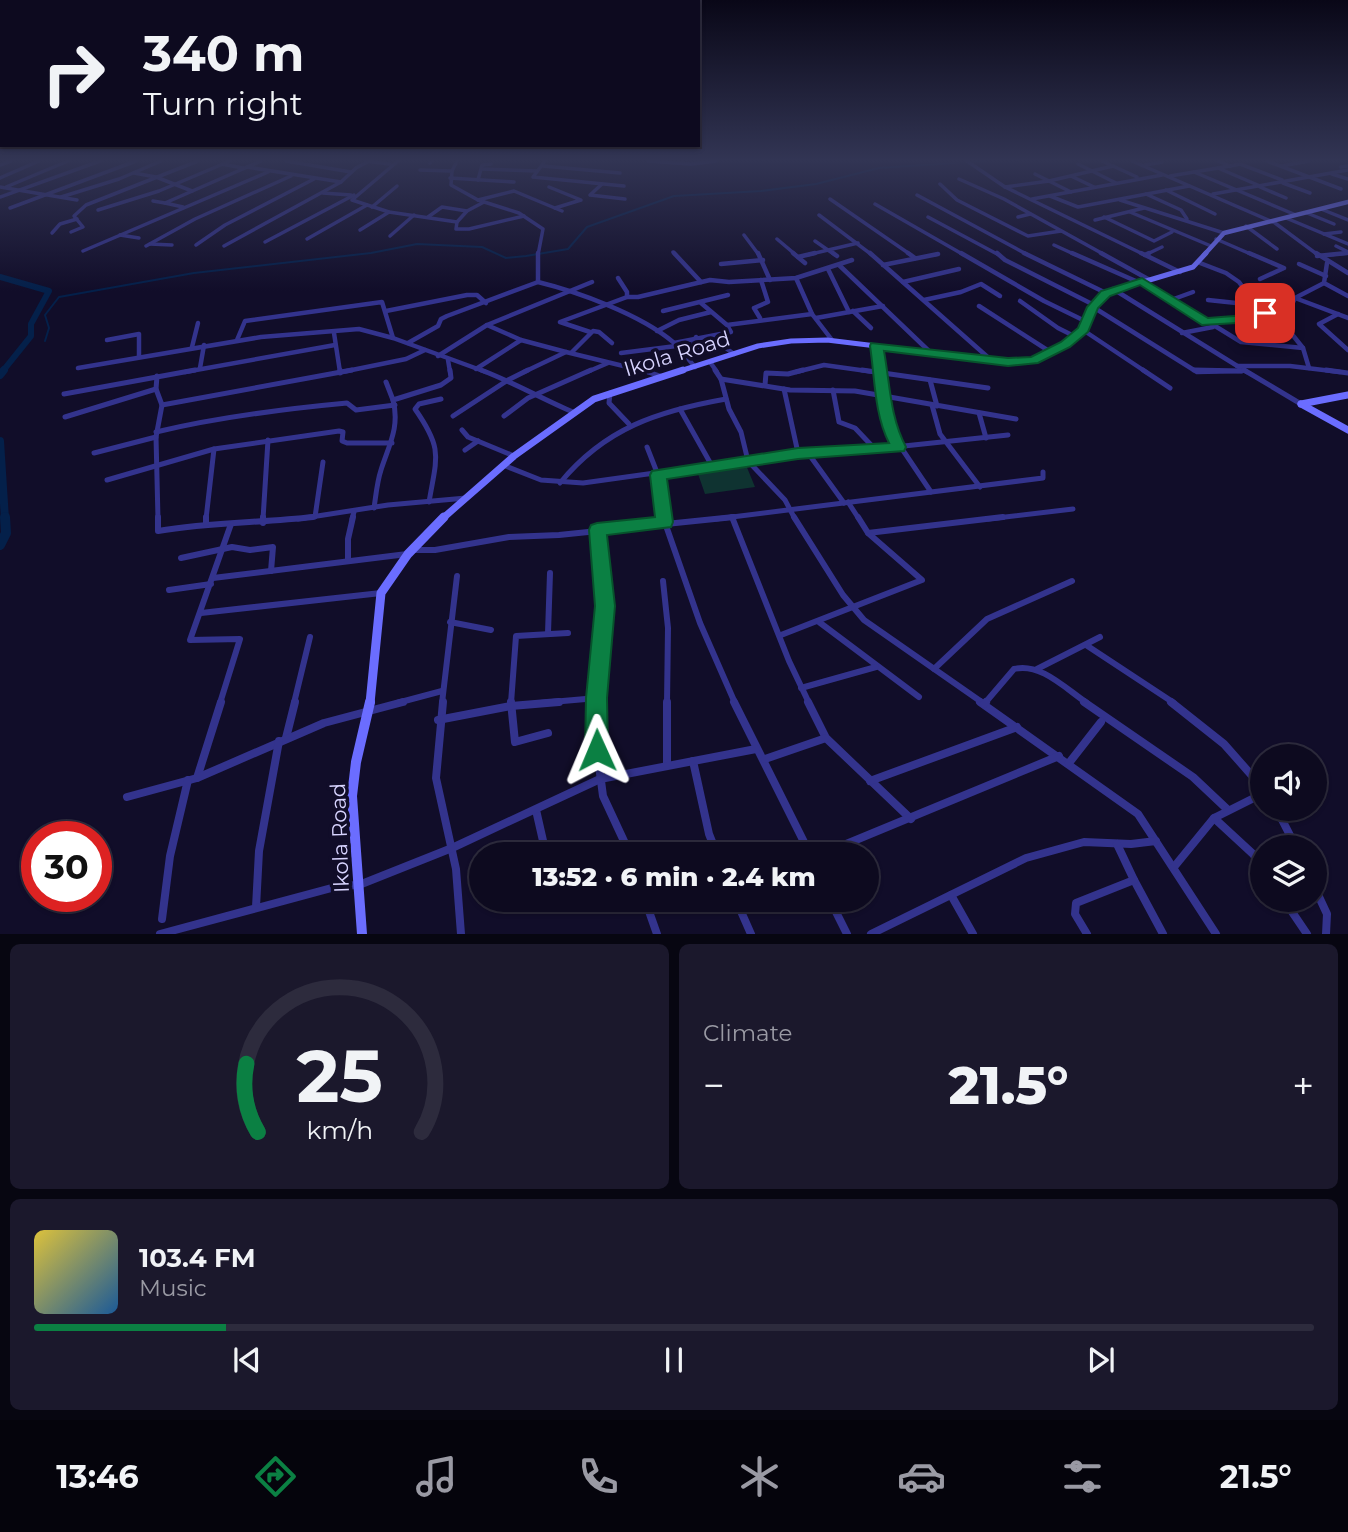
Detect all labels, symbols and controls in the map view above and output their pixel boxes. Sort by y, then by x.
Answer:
text: 340 m [143,24,304,83]
icon: right [28,28,119,119]
text: Turn right [143,84,303,123]
pin [1235,283,1295,343]
icon: arrive [1246,294,1284,332]
street label: Ikola Road [621,325,733,382]
position arrow [560,713,634,787]
map controls [1250,744,1327,912]
button: sound [1250,744,1327,821]
street label: Ikola Road [325,783,354,893]
speed limit sign: 30 [21,821,112,912]
button: layers [1250,835,1327,912]
text: 13:52 · 6 min · 2.4 km [532,861,816,893]
text: Climate [703,1019,792,1047]
text: 25 [296,1033,383,1121]
text: 21.5° [949,1054,1069,1117]
text: − [703,1062,725,1109]
text: + [1292,1062,1314,1109]
text: km/h [306,1115,373,1145]
text: 103.4 FM [139,1242,256,1274]
text: Music [139,1274,207,1302]
icon: previous [228,1341,266,1379]
icon: pause [655,1341,693,1379]
icon: next [1082,1341,1120,1379]
icon: directions [251,1452,300,1501]
icon: music [412,1452,461,1501]
icon: phone [574,1452,623,1501]
icon: climate [735,1452,784,1501]
icon: car [897,1452,946,1501]
icon: filters [1058,1452,1107,1501]
text: 13:46 [56,1457,139,1496]
text: 21.5° [1220,1457,1292,1496]

